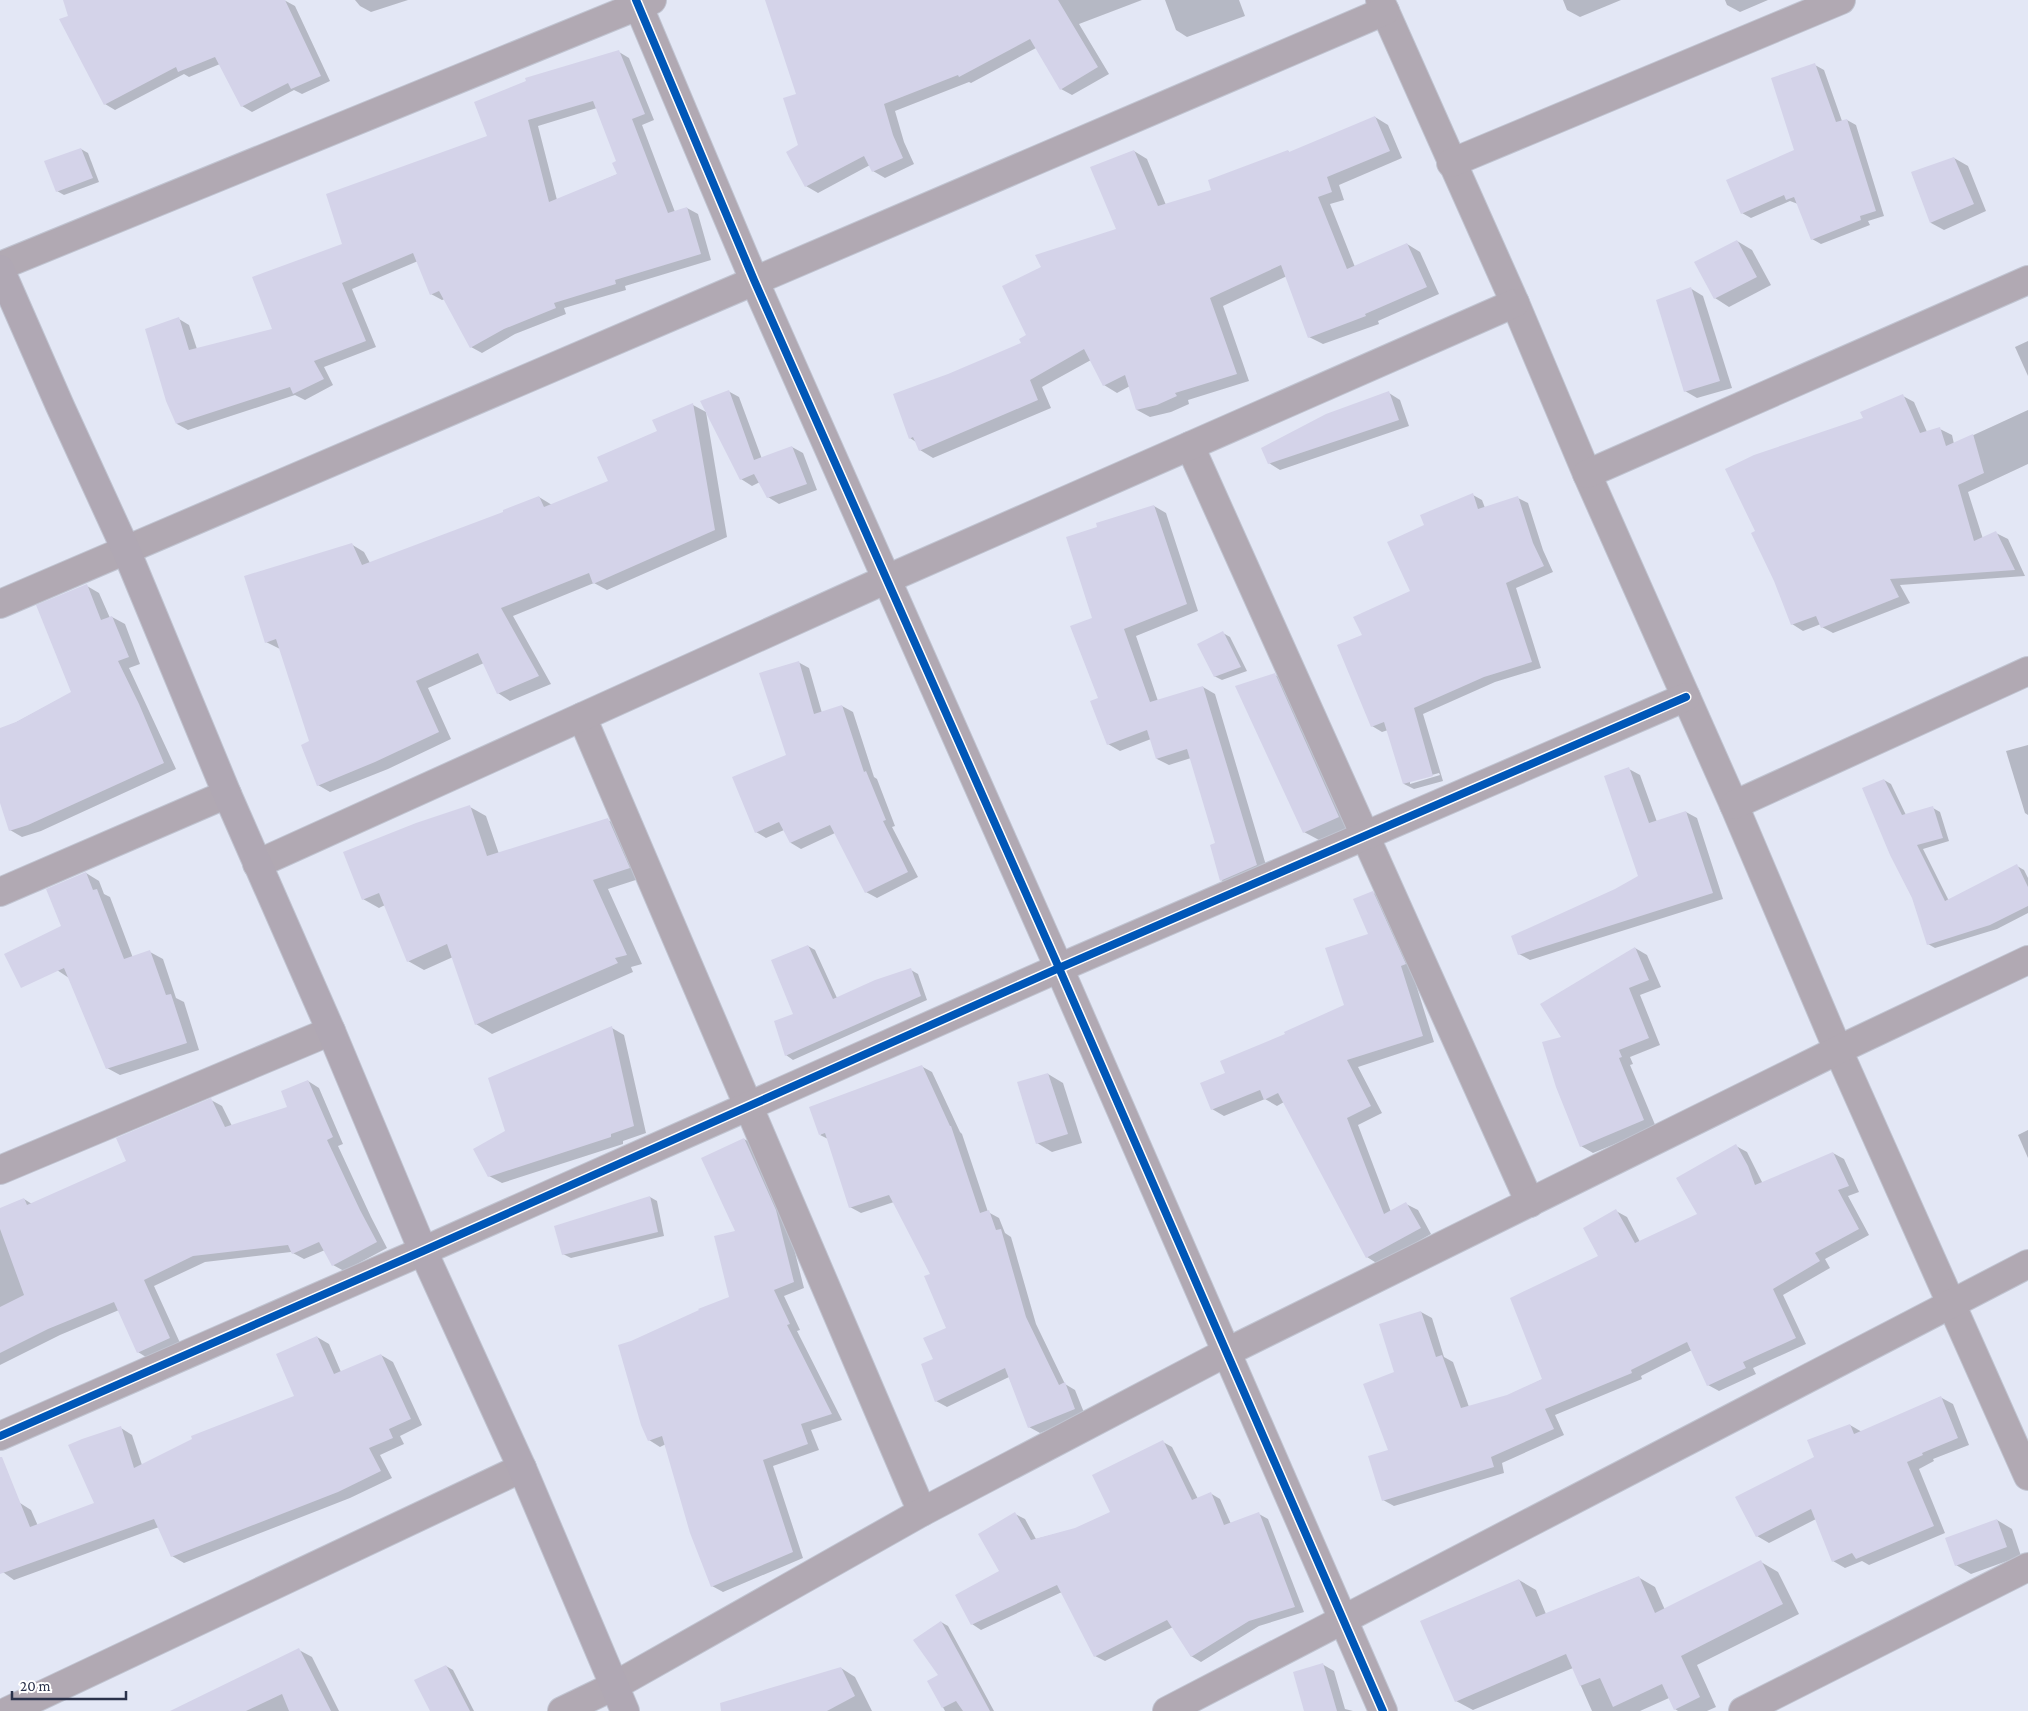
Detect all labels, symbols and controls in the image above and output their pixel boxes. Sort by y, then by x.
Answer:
scale bar [12,1668,126,1700]
text: 20 m [20,1678,51,1694]

